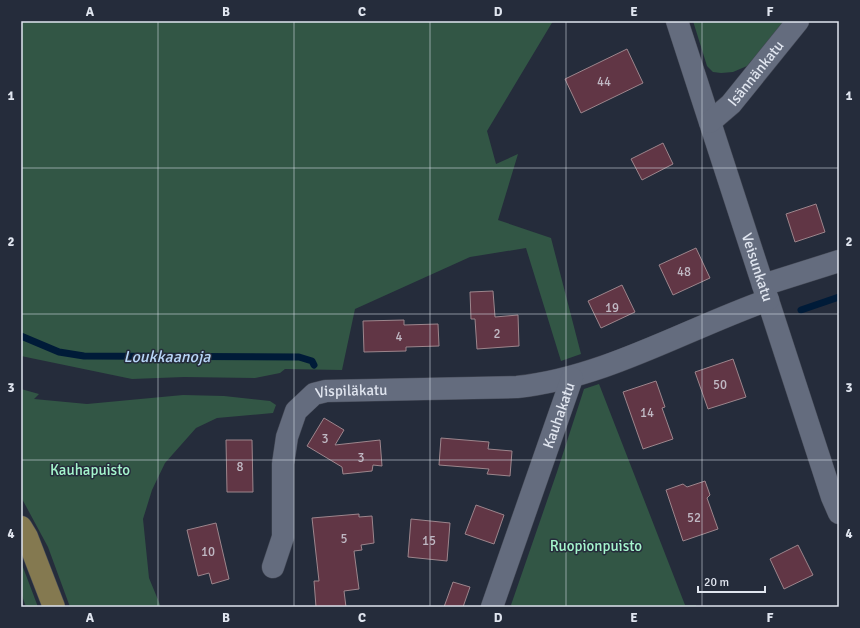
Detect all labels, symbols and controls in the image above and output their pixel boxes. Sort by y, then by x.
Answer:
text: A [86,4,95,20]
text: B [222,4,230,20]
text: C [358,4,366,20]
text: D [494,4,503,20]
text: E [630,4,638,20]
text: F [767,4,774,20]
street label: Isännänkatu [724,37,788,110]
house number: 44 [597,74,611,90]
text: 1 [7,88,15,104]
text: 1 [845,88,853,104]
street label: Veisunkatu [738,231,777,304]
text: 2 [7,234,15,250]
text: 2 [845,234,853,250]
house number: 48 [677,264,691,280]
house number: 19 [605,300,619,316]
house number: 2 [493,326,501,342]
house number: 4 [395,329,403,345]
water label: Loukkaanoja [124,347,211,367]
house number: 50 [713,377,727,393]
text: 3 [7,380,15,396]
street label: Kauhakatu [539,380,579,451]
text: 3 [845,380,853,396]
street label: Vispiläkatu [314,381,388,402]
house number: 14 [640,405,654,421]
house number: 3 [321,431,329,447]
house number: 3 [357,450,365,466]
house number: 8 [236,459,244,475]
park label: Kauhapuisto [50,461,130,479]
house number: 52 [687,510,701,526]
text: 4 [7,526,15,542]
text: 4 [845,526,853,542]
house number: 5 [340,531,348,547]
house number: 15 [422,533,436,549]
park label: Ruopionpuisto [550,537,642,555]
house number: 10 [201,544,215,560]
scale bar [698,568,765,594]
text: 20 m [704,575,729,590]
text: A [86,610,95,626]
text: B [222,610,230,626]
text: C [358,610,366,626]
text: D [494,610,503,626]
text: E [630,610,638,626]
text: F [767,610,774,626]

